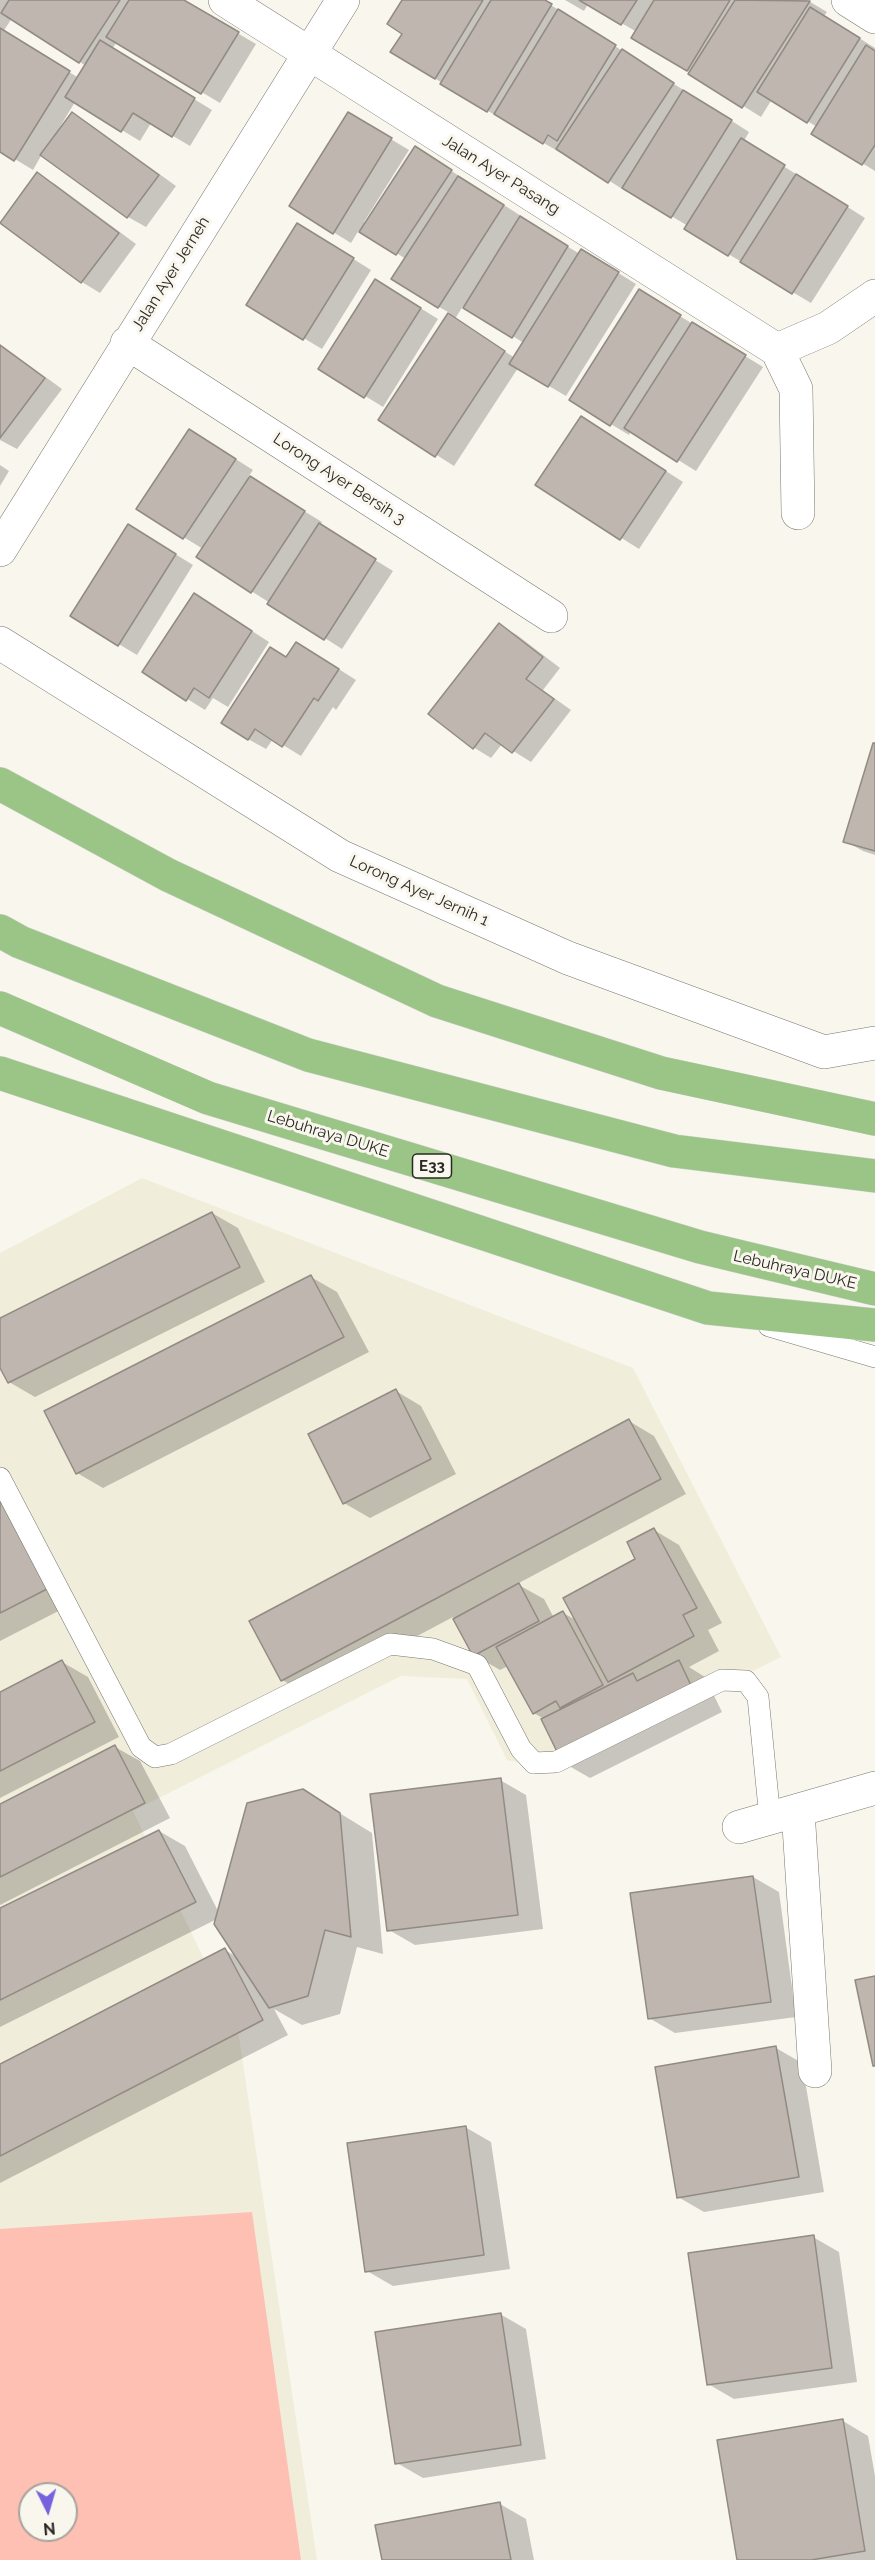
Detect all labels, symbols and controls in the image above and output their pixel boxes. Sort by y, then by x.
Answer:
street label: Jalan Ayer Pasang [439,131,563,219]
street label: Jalan Ayer Jerneh [128,213,214,335]
street label: Lorong Ayer Bersih 3 [269,429,409,529]
street label: Lorong Ayer Jernih 1 [346,852,492,930]
street label: Lebuhraya DUKE [265,1106,391,1162]
road number: E33 [412,1154,452,1178]
street label: Lebuhraya DUKE [731,1246,859,1294]
north arrow [18,2482,78,2542]
text: N [43,2518,56,2538]

